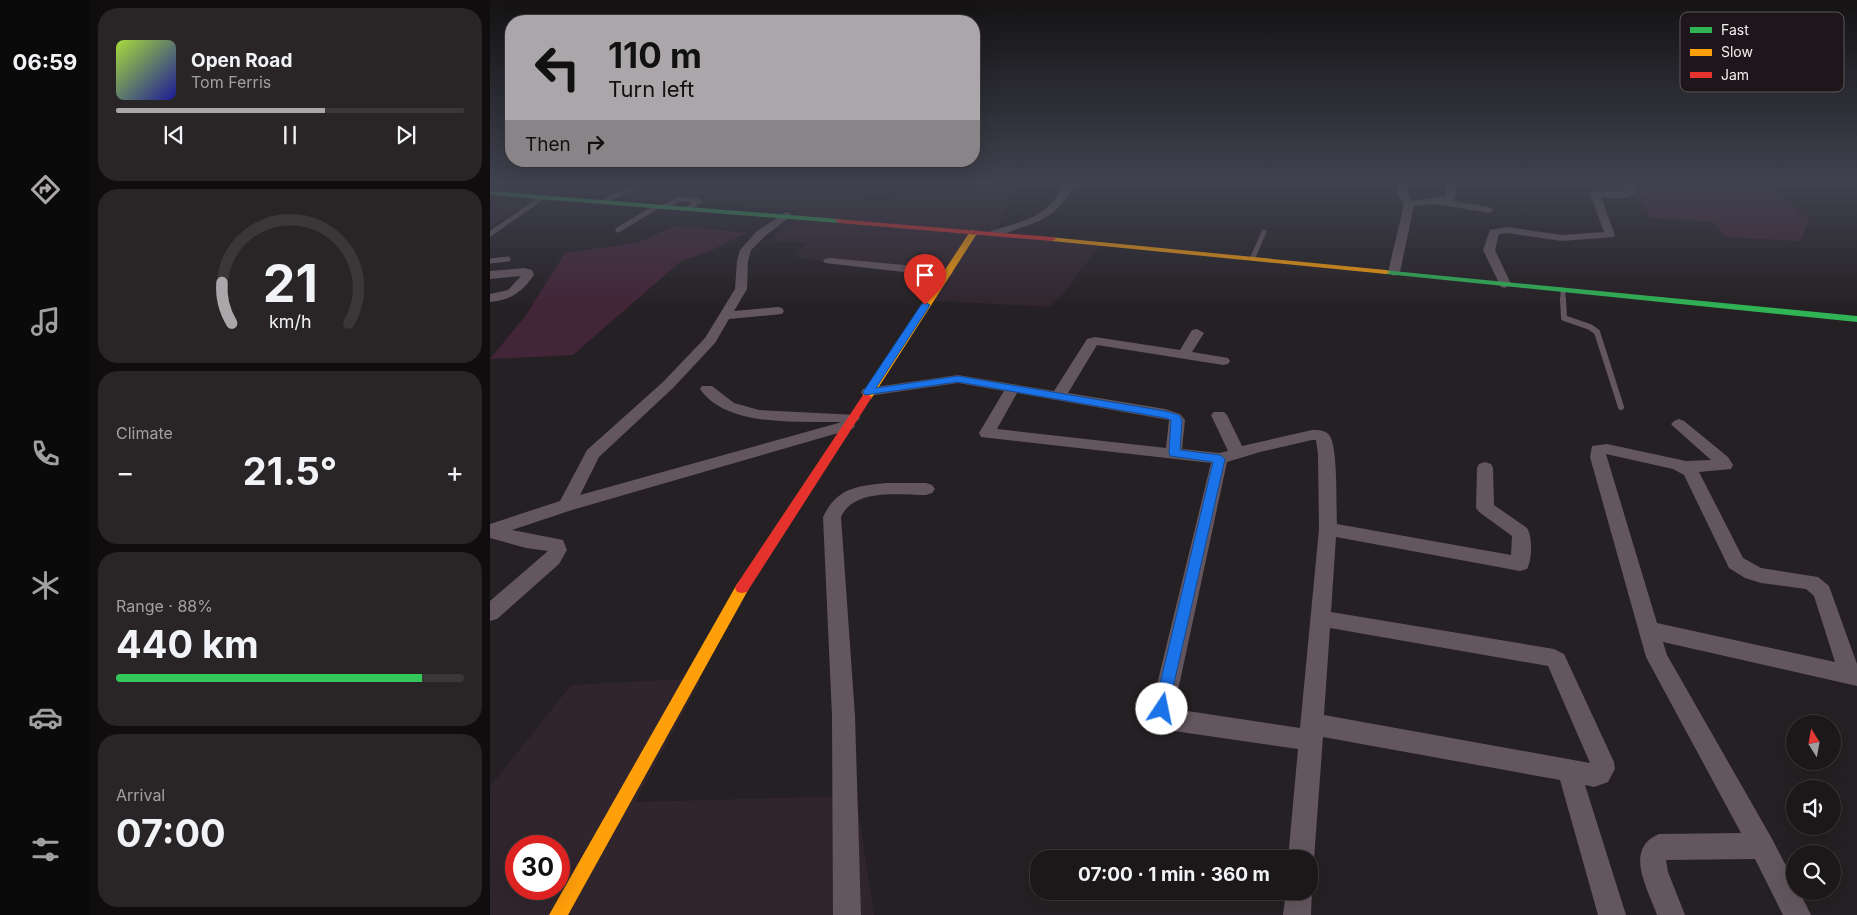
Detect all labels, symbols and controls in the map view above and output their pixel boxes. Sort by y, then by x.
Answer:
legend [1680,12,1844,92]
text: Fast [1721,21,1749,38]
text: 110 m [608,34,702,76]
icon: left [525,35,590,100]
text: Slow [1721,43,1753,60]
text: 06:59 [13,49,77,75]
text: Open Road [191,49,292,72]
text: Jam [1721,66,1749,83]
text: Tom Ferris [191,72,271,92]
text: Turn left [608,76,694,102]
icon: previous [160,121,188,149]
icon: pause [276,121,304,149]
icon: next [392,121,420,149]
icon: right [581,130,609,158]
text: Then [525,133,571,156]
icon: directions [28,172,63,207]
text: 21 [262,252,318,315]
pin [904,254,946,305]
icon: arrive [911,261,939,289]
icon: music [28,304,63,339]
text: km/h [269,311,311,332]
text: Climate [116,423,173,443]
icon: phone [28,436,63,471]
text: 21.5° [243,448,337,494]
text: − [116,455,135,489]
text: + [445,455,464,489]
icon: climate [28,568,63,603]
text: Range · 88% [116,596,213,616]
text: 440 km [116,621,259,667]
position arrow [1135,682,1187,734]
icon: car [28,700,63,735]
north arrow [1786,715,1841,770]
map controls [1786,715,1841,900]
button: sound [1786,780,1841,835]
text: Arrival [116,785,165,805]
text: 07:00 [116,810,226,856]
icon: filters [28,832,63,867]
speed limit sign: 30 [505,835,570,900]
button: search [1786,845,1841,900]
text: 07:00 · 1 min · 360 m [1078,863,1270,886]

